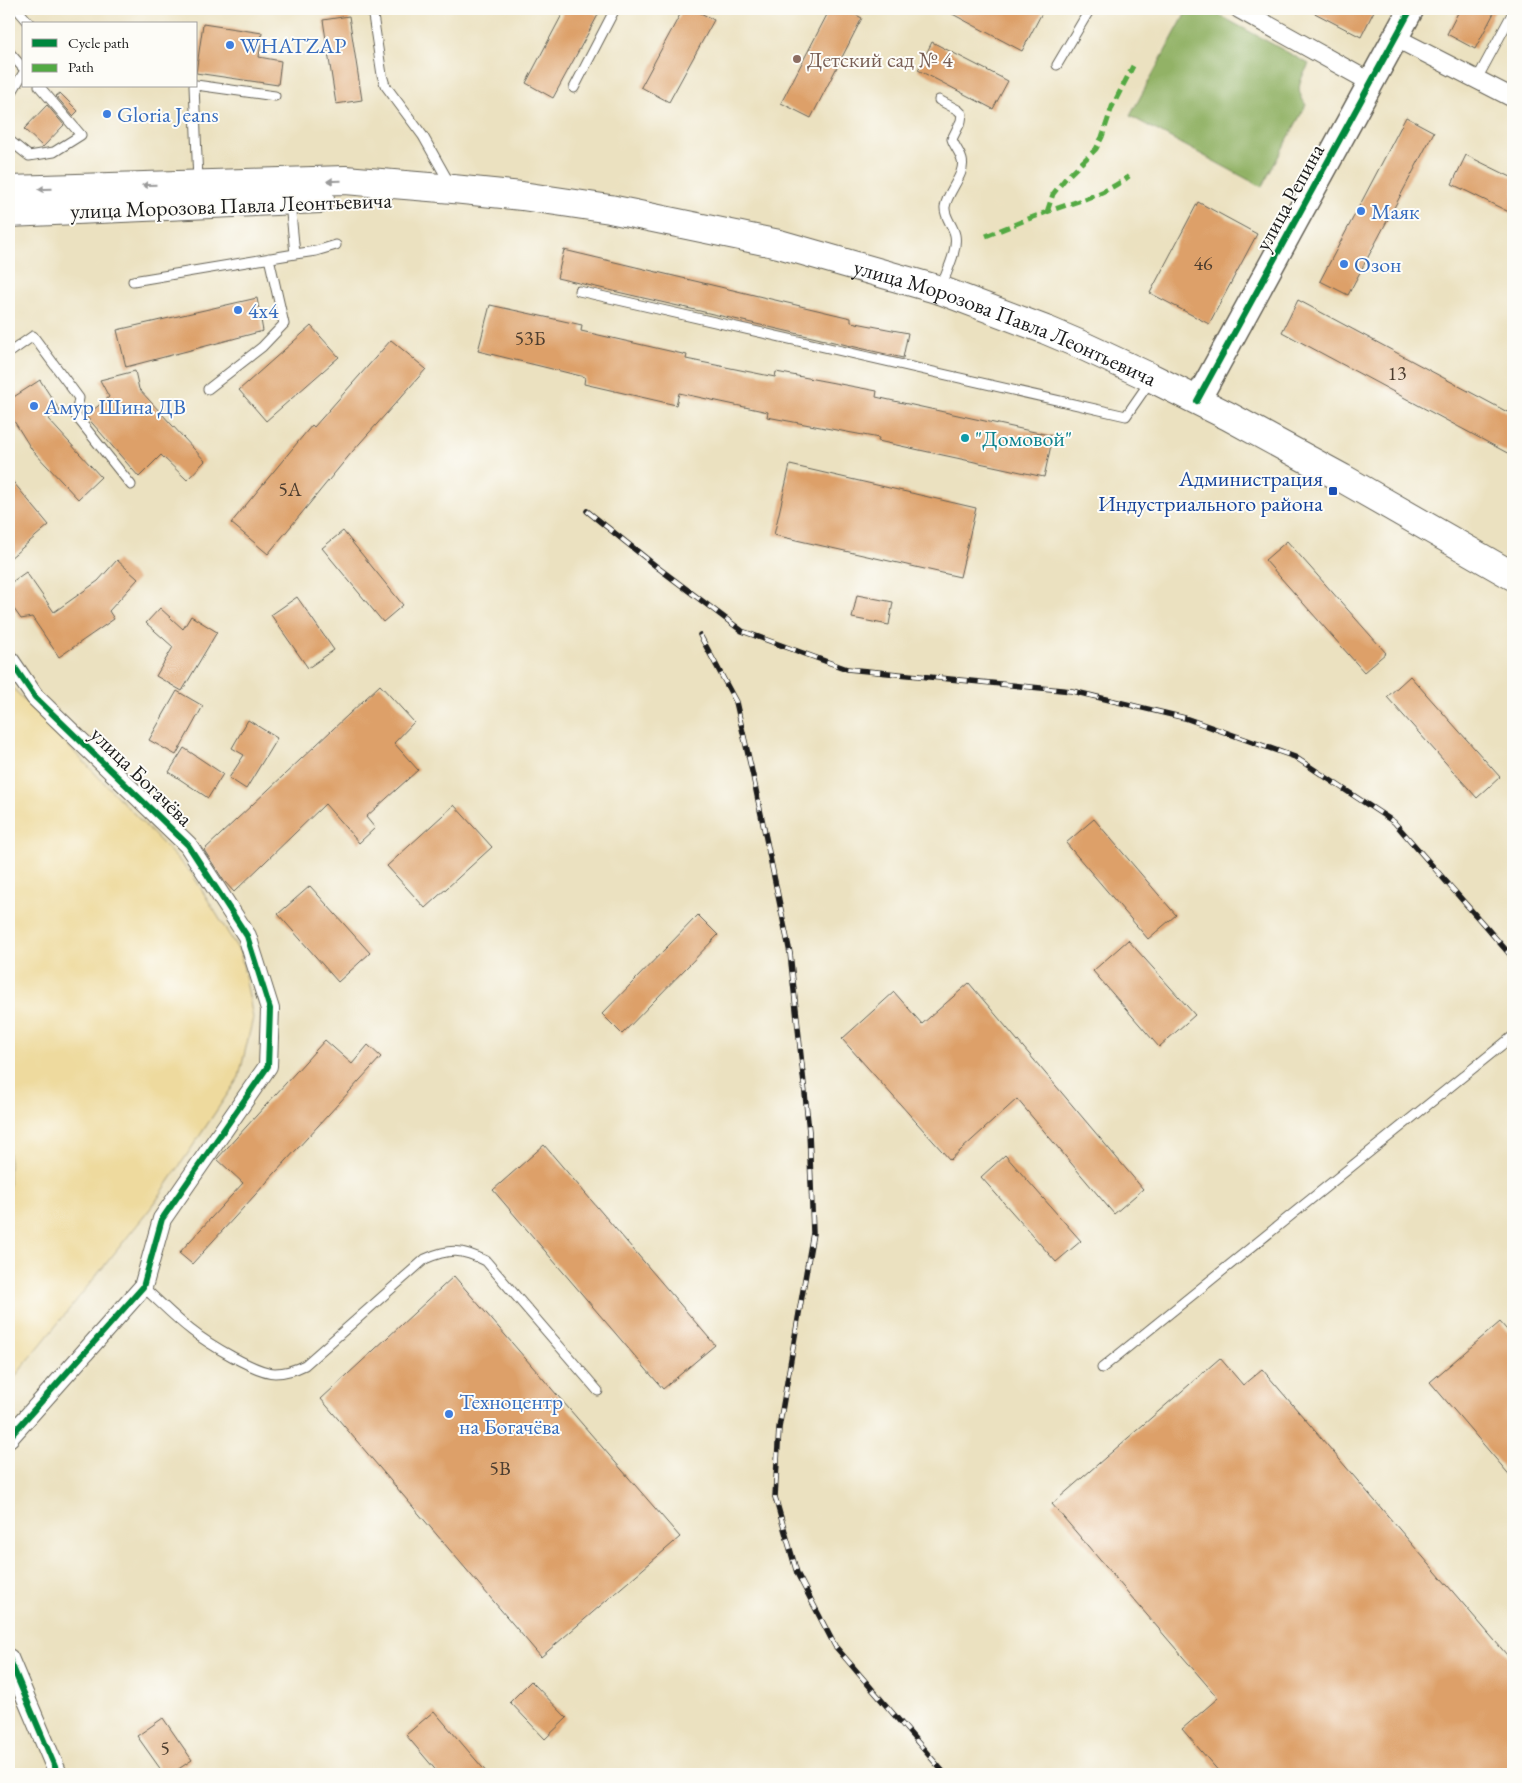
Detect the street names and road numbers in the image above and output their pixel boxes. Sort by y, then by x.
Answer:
street label: улица Репина [1248,138,1331,256]
street label: улица Морозова Павла Леонтьевича [70,185,393,226]
street label: улица Морозова Павла Леонтьевича [850,252,1161,393]
street label: улица Богачёва [84,720,199,833]

